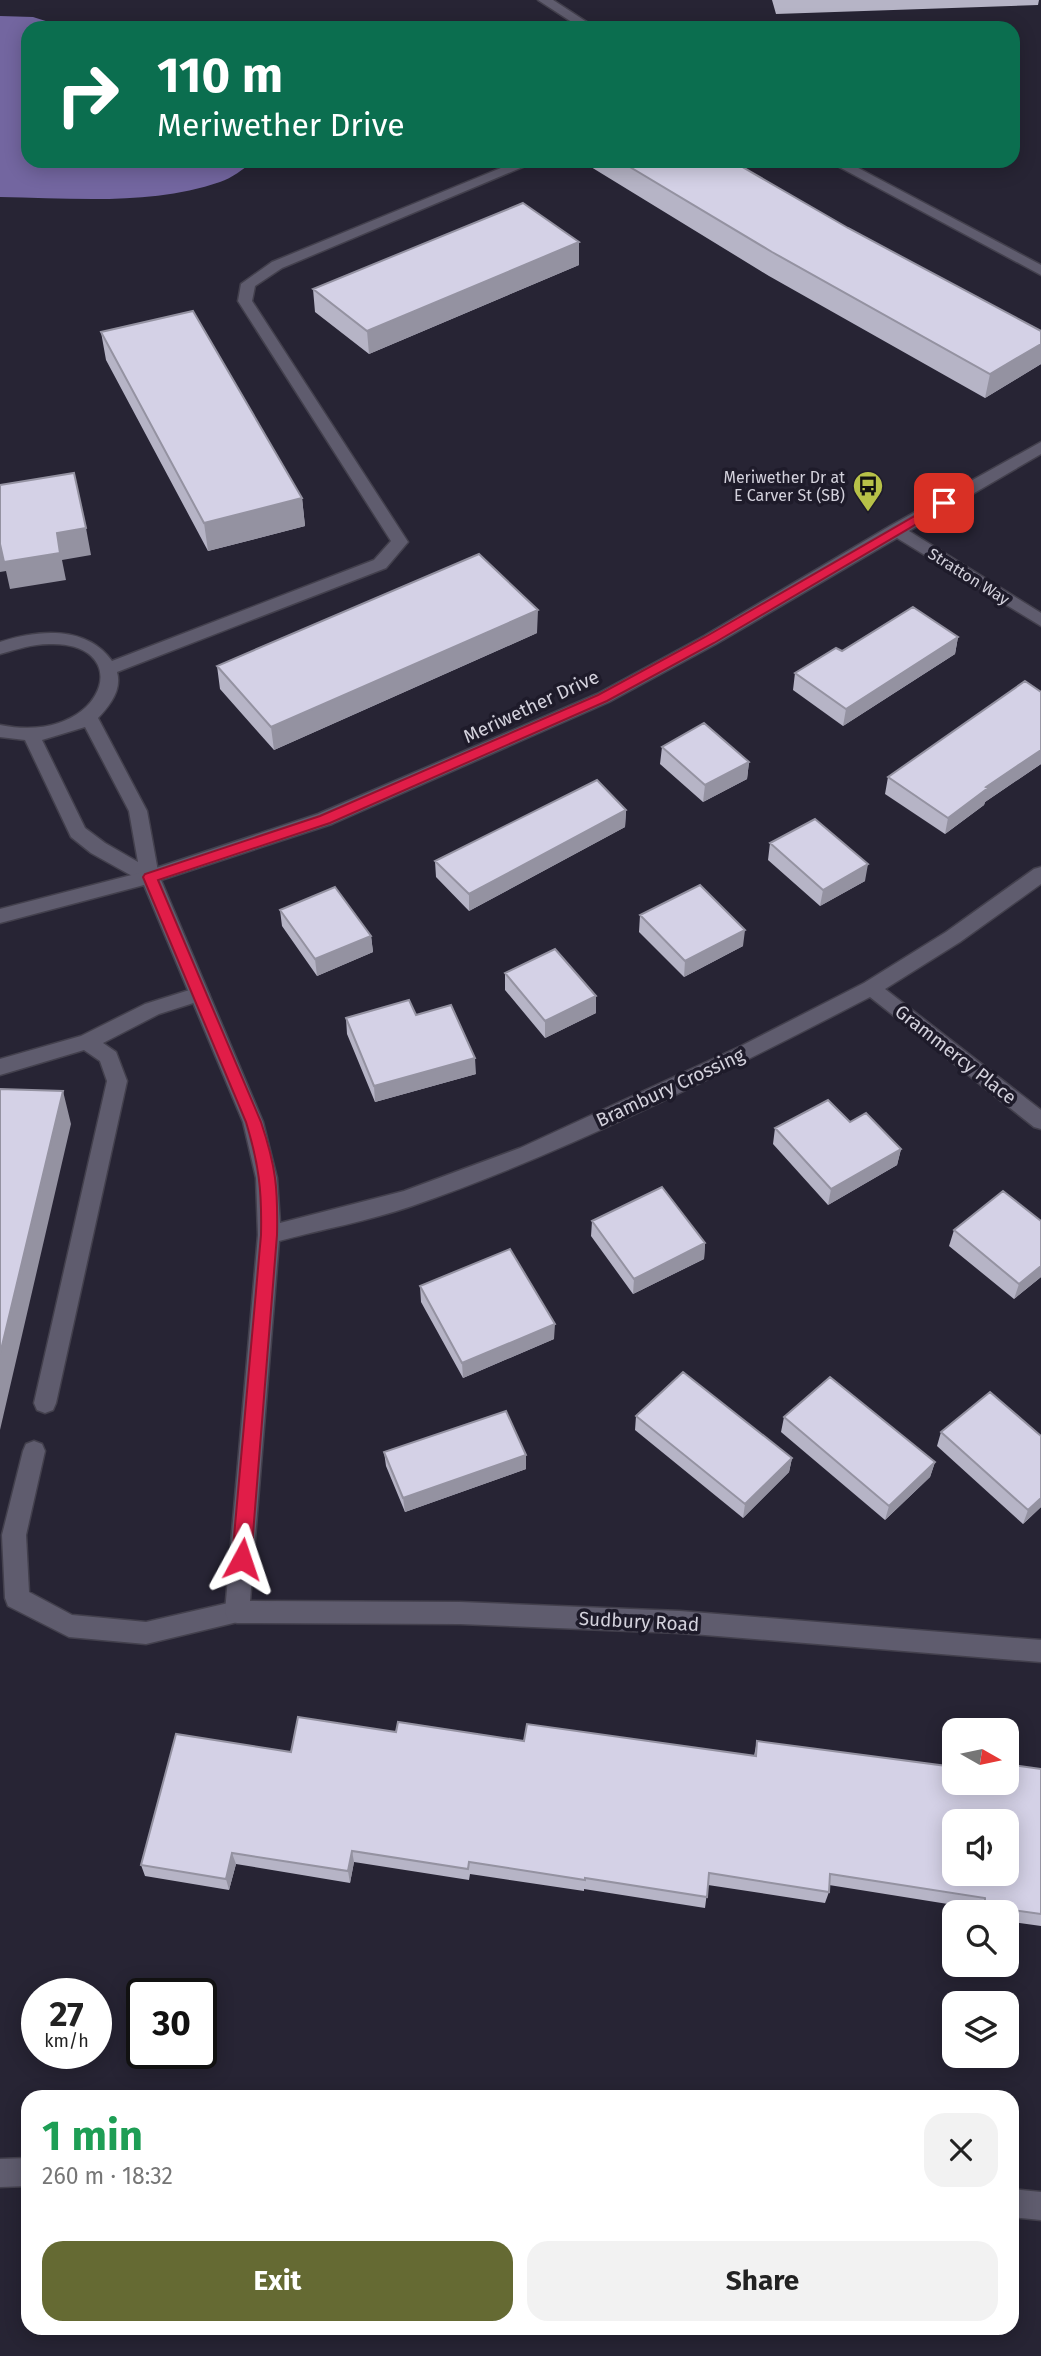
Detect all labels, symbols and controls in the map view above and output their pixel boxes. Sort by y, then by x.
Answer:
text: 110 m [157,46,283,105]
icon: right [42,49,133,140]
text: Meriwether Drive [157,106,405,144]
place label: Meriwether Dr at E Carver St (SB) [723,468,845,505]
bus stop icon: Meriwether Dr at E Carver St (SB) [851,469,885,513]
pin [914,473,974,533]
icon: arrive [925,484,963,522]
street label: Stratton Way [925,544,1013,609]
street label: Meriwether Drive [460,665,603,748]
street label: Grammercy Place [890,1000,1021,1109]
street label: Brambury Crossing [592,1043,748,1132]
position arrow [205,1522,279,1596]
street label: Sudbury Road [578,1607,700,1636]
north arrow [942,1718,1018,1796]
map controls [942,1718,1019,2068]
button: sound [942,1809,1019,1886]
button: search [942,1900,1019,1977]
speed limit sign: 30 [126,1978,217,2069]
button: layers [942,1991,1019,2068]
text: 27 [49,1993,84,2035]
text: km/h [44,2030,89,2052]
text: 1 min [42,2111,143,2161]
button: close [924,2113,998,2187]
text: 260 m · 18:32 [42,2162,173,2190]
button: Exit [42,2241,513,2321]
button: Share [527,2241,998,2321]

